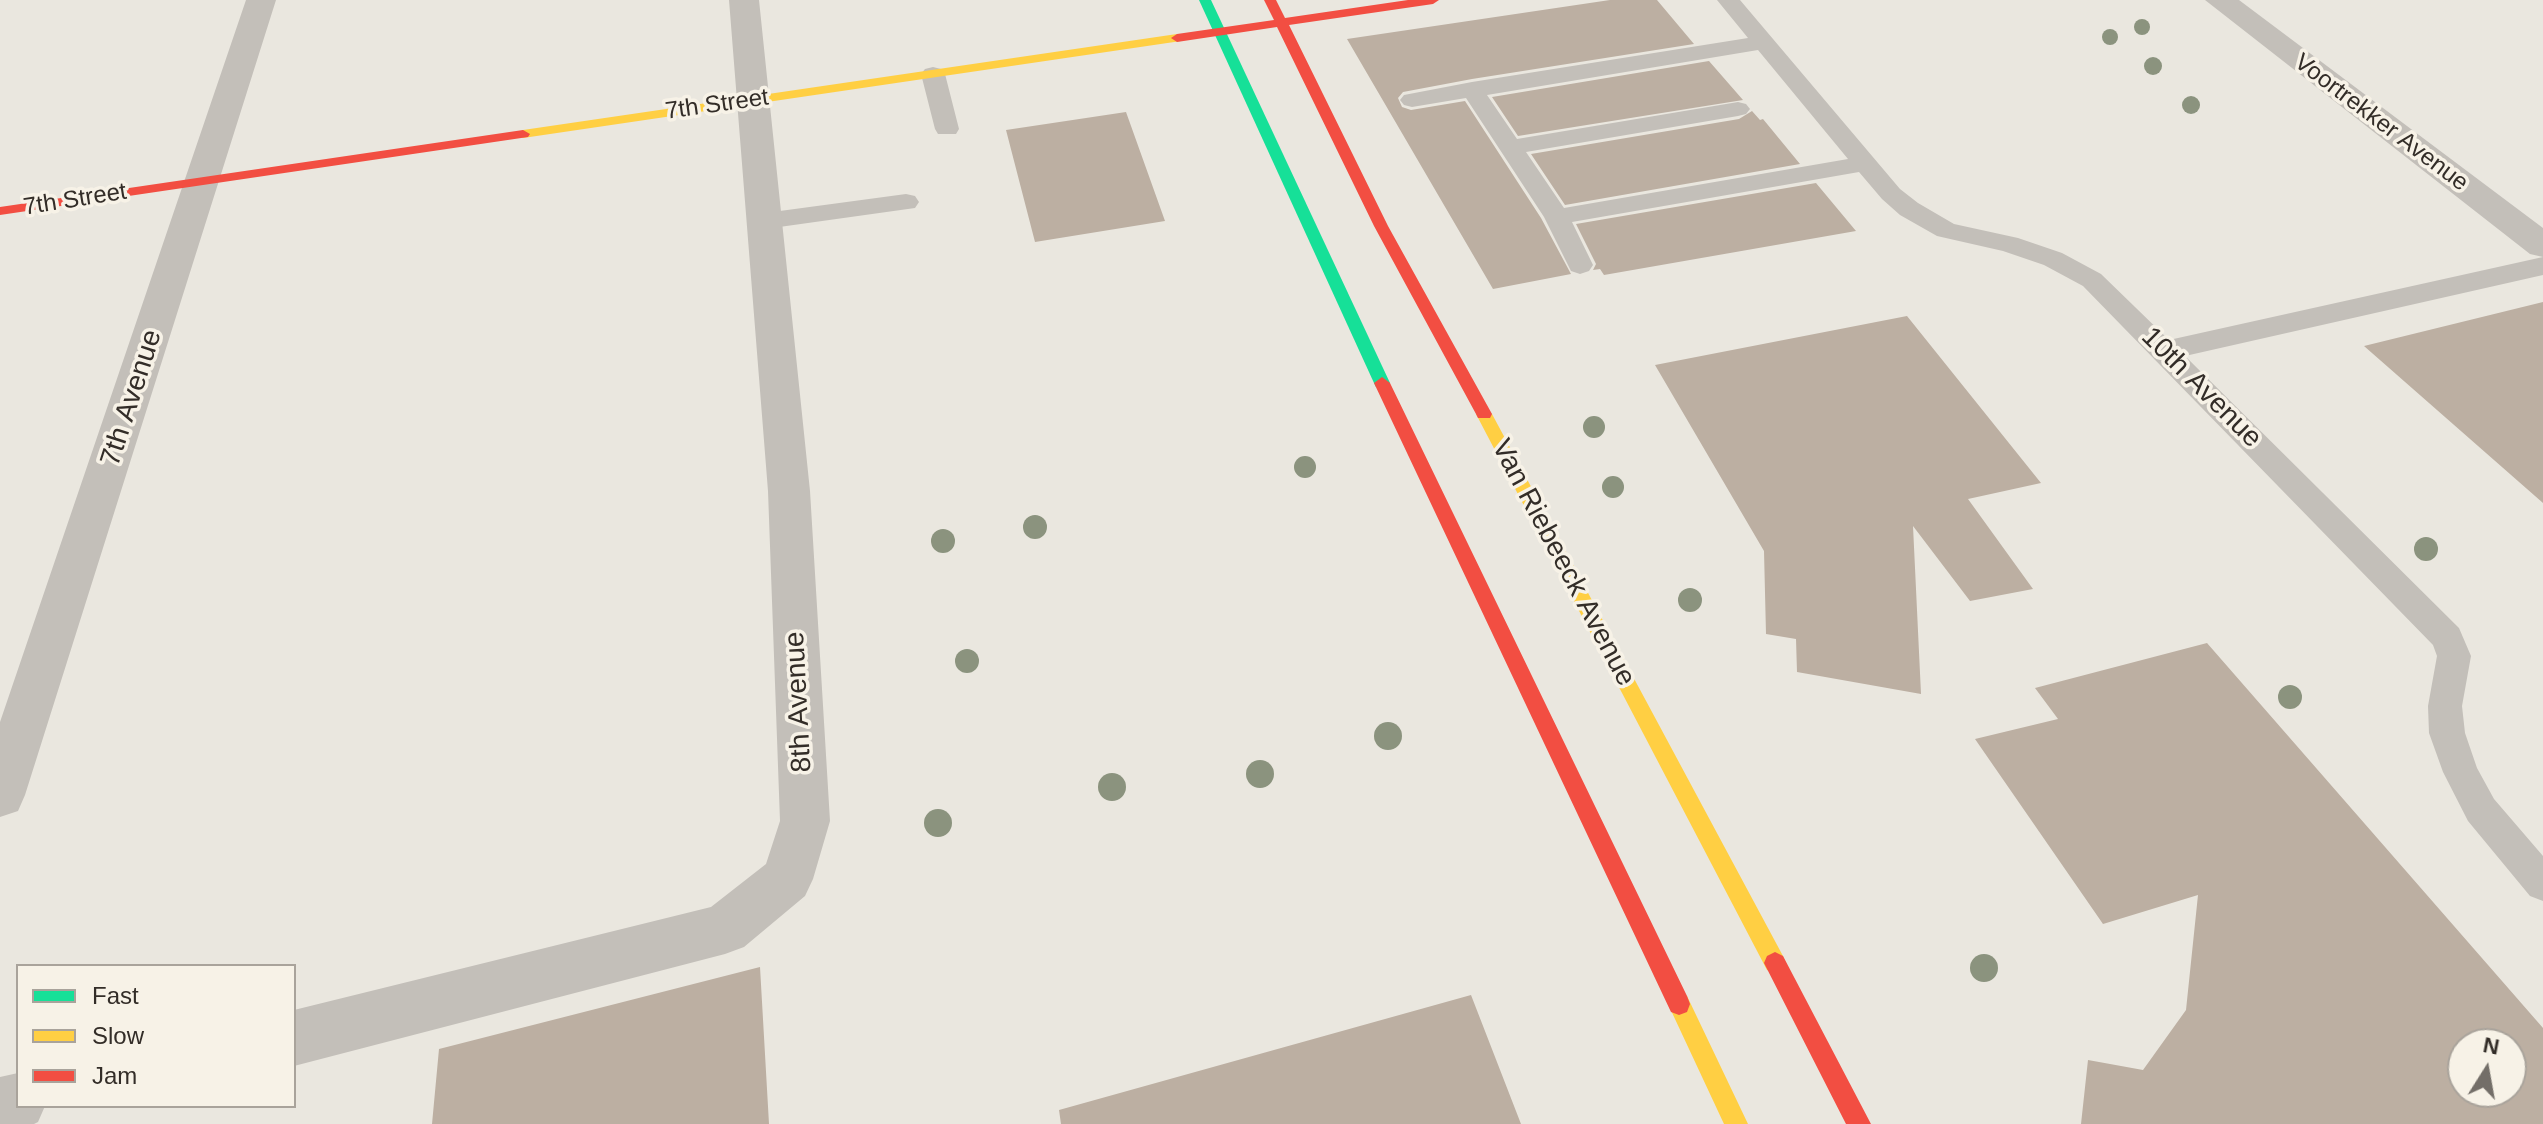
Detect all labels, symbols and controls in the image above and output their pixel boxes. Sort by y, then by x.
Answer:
street label: Voortrekker Avenue [2288,48,2474,198]
street label: 7th Street [663,83,771,127]
street label: 7th Street [21,178,129,222]
street label: 10th Avenue [2134,321,2268,455]
street label: 7th Avenue [94,326,170,470]
street label: Van Riebeeck Avenue [1484,434,1642,692]
street label: 8th Avenue [779,631,819,773]
legend [16,964,296,1108]
text: Fast [92,982,139,1009]
text: Slow [92,1022,144,1049]
north arrow [2447,1028,2527,1108]
text: N [2481,1032,2501,1060]
text: Jam [92,1062,137,1089]

